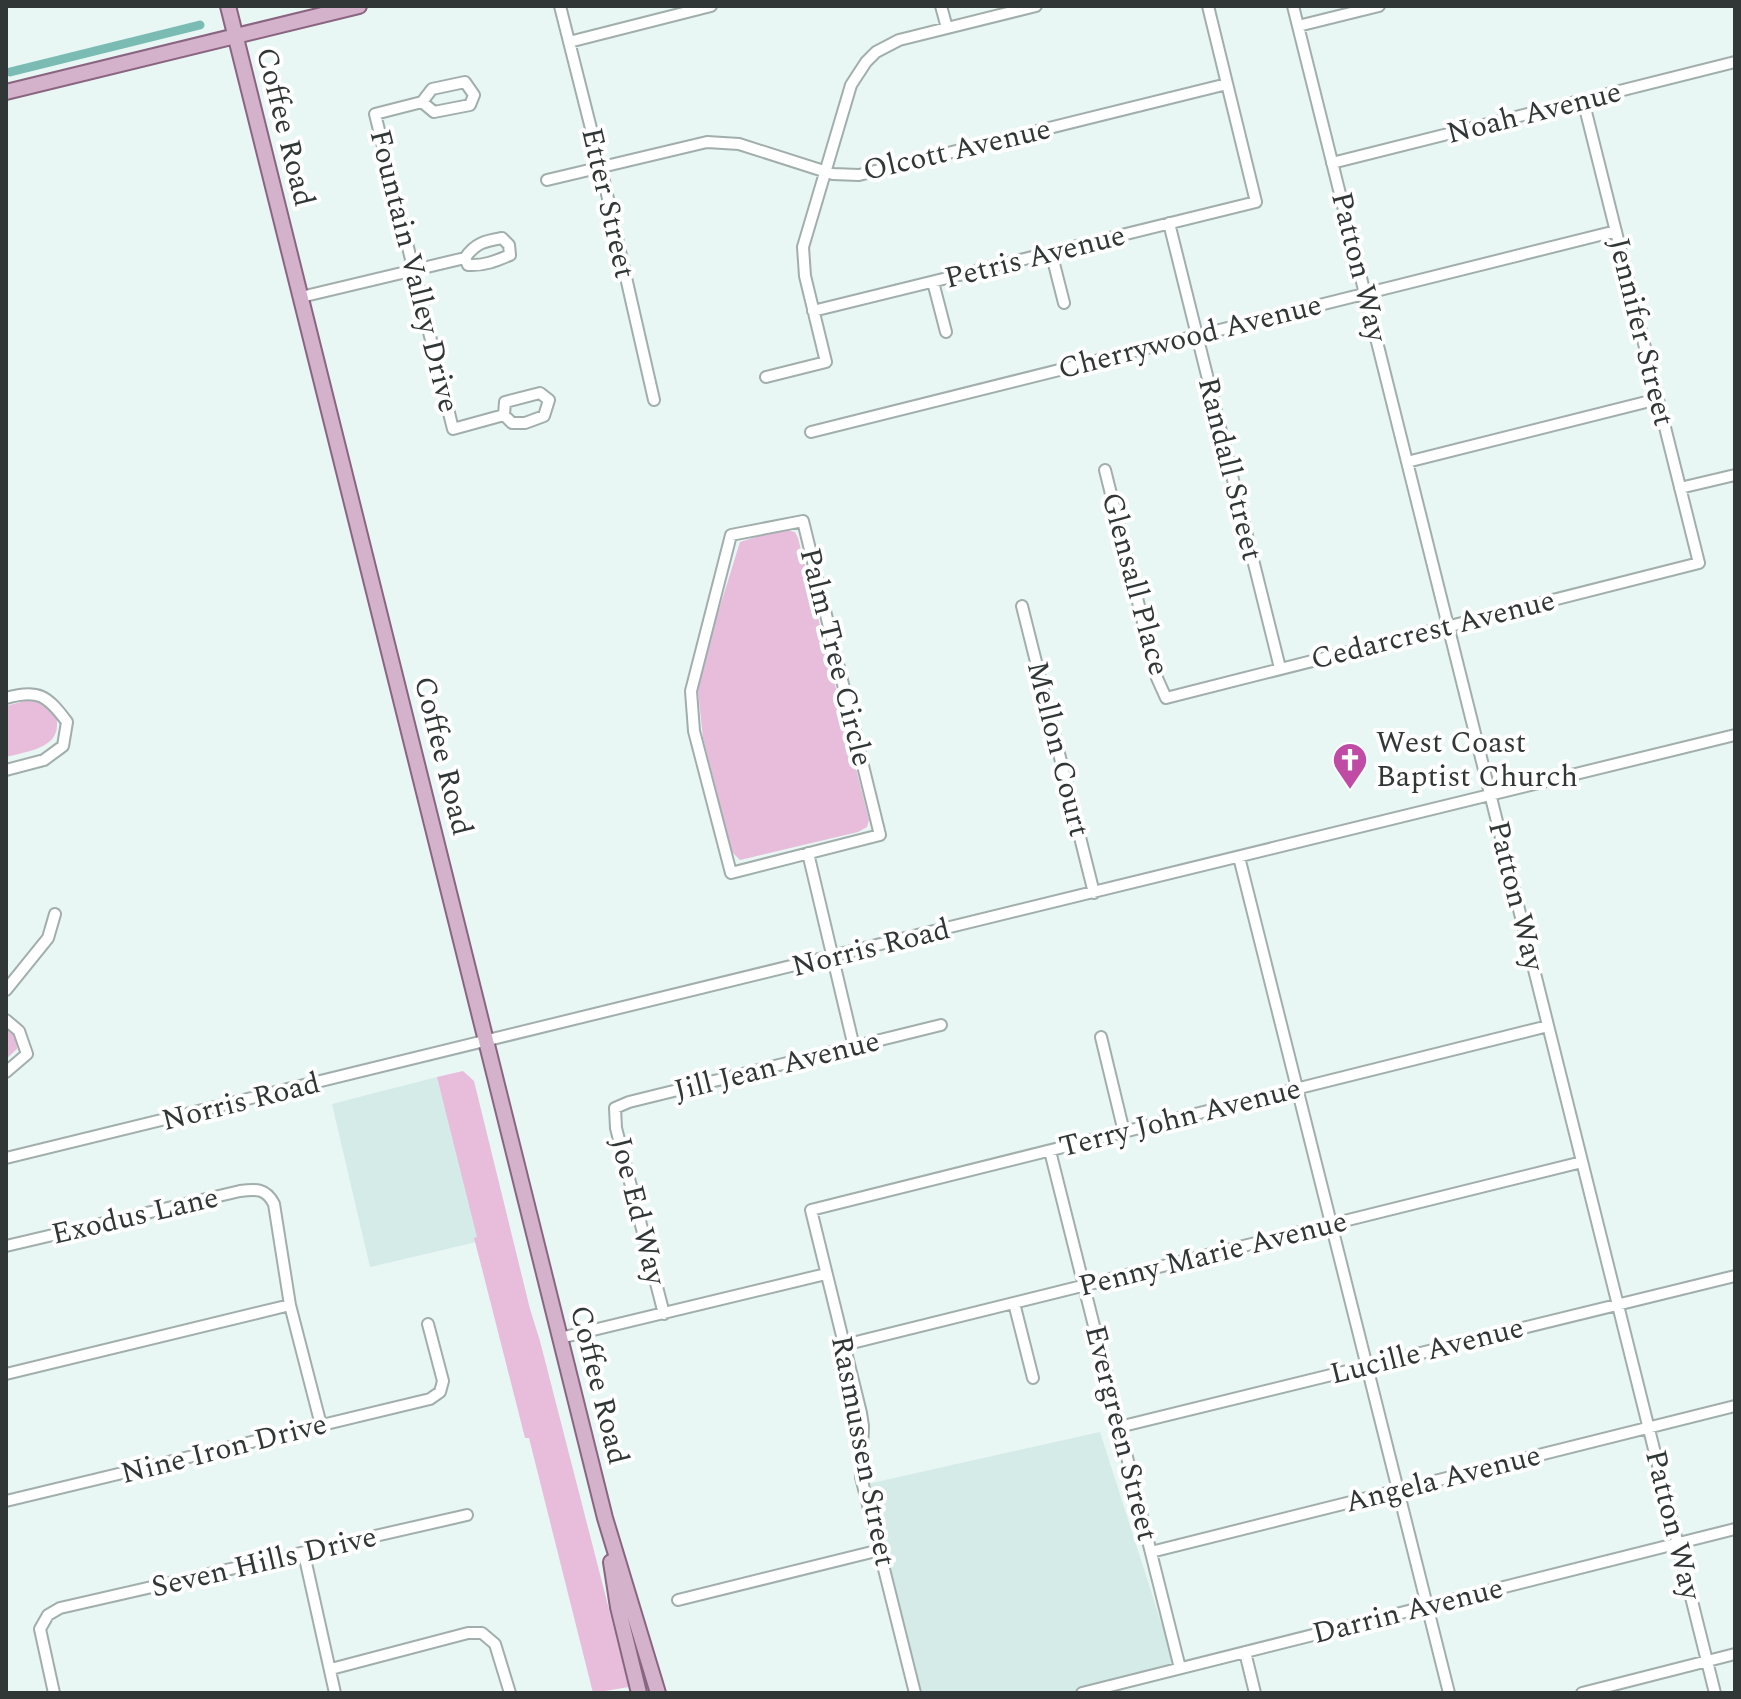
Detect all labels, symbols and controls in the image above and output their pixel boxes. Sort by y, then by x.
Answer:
street label: Coffee Road [243,43,327,211]
street label: Noah Avenue [1442,69,1626,157]
street label: Olcott Avenue [859,106,1055,194]
street label: Etter Street [568,123,648,283]
street label: Fountain Valley Drive [357,125,471,417]
street label: Patton Way [1318,187,1400,349]
street label: Petris Avenue [940,212,1130,302]
street label: Jennifer Street [1595,233,1687,431]
street label: Cherrywood Avenue [1053,282,1327,392]
street label: Randall Street [1185,373,1275,565]
street label: Glensall Place [1088,487,1182,681]
street label: Palm Tree Circle [787,543,885,771]
street label: Cedarcrest Avenue [1306,577,1560,683]
street label: Mellon Court [1014,656,1102,842]
street label: Coffee Road [401,672,485,840]
place label: West Coast Baptist Church [1376,720,1578,800]
church icon: West Coast Baptist Church [1331,741,1369,791]
street label: Patton Way [1475,816,1557,978]
street label: Norris Road [787,906,955,990]
street label: Jill Jean Avenue [669,1018,885,1114]
street label: Norris Road [157,1060,325,1144]
street label: Terry John Avenue [1054,1066,1306,1170]
street label: Joe Ed Way [597,1132,679,1291]
street label: Exodus Lane [47,1174,223,1258]
street label: Penny Marie Avenue [1074,1198,1352,1310]
street label: Coffee Road [557,1301,641,1469]
street label: Lucille Avenue [1325,1305,1529,1397]
street label: Evergreen Street [1072,1320,1170,1546]
street label: Rasmussen Street [818,1332,908,1570]
street label: Nine Iron Drive [116,1401,332,1497]
street label: Angela Avenue [1340,1432,1546,1526]
street label: Patton Way [1632,1445,1714,1607]
street label: Seven Hills Drive [147,1514,381,1610]
street label: Darrin Avenue [1308,1565,1508,1657]

